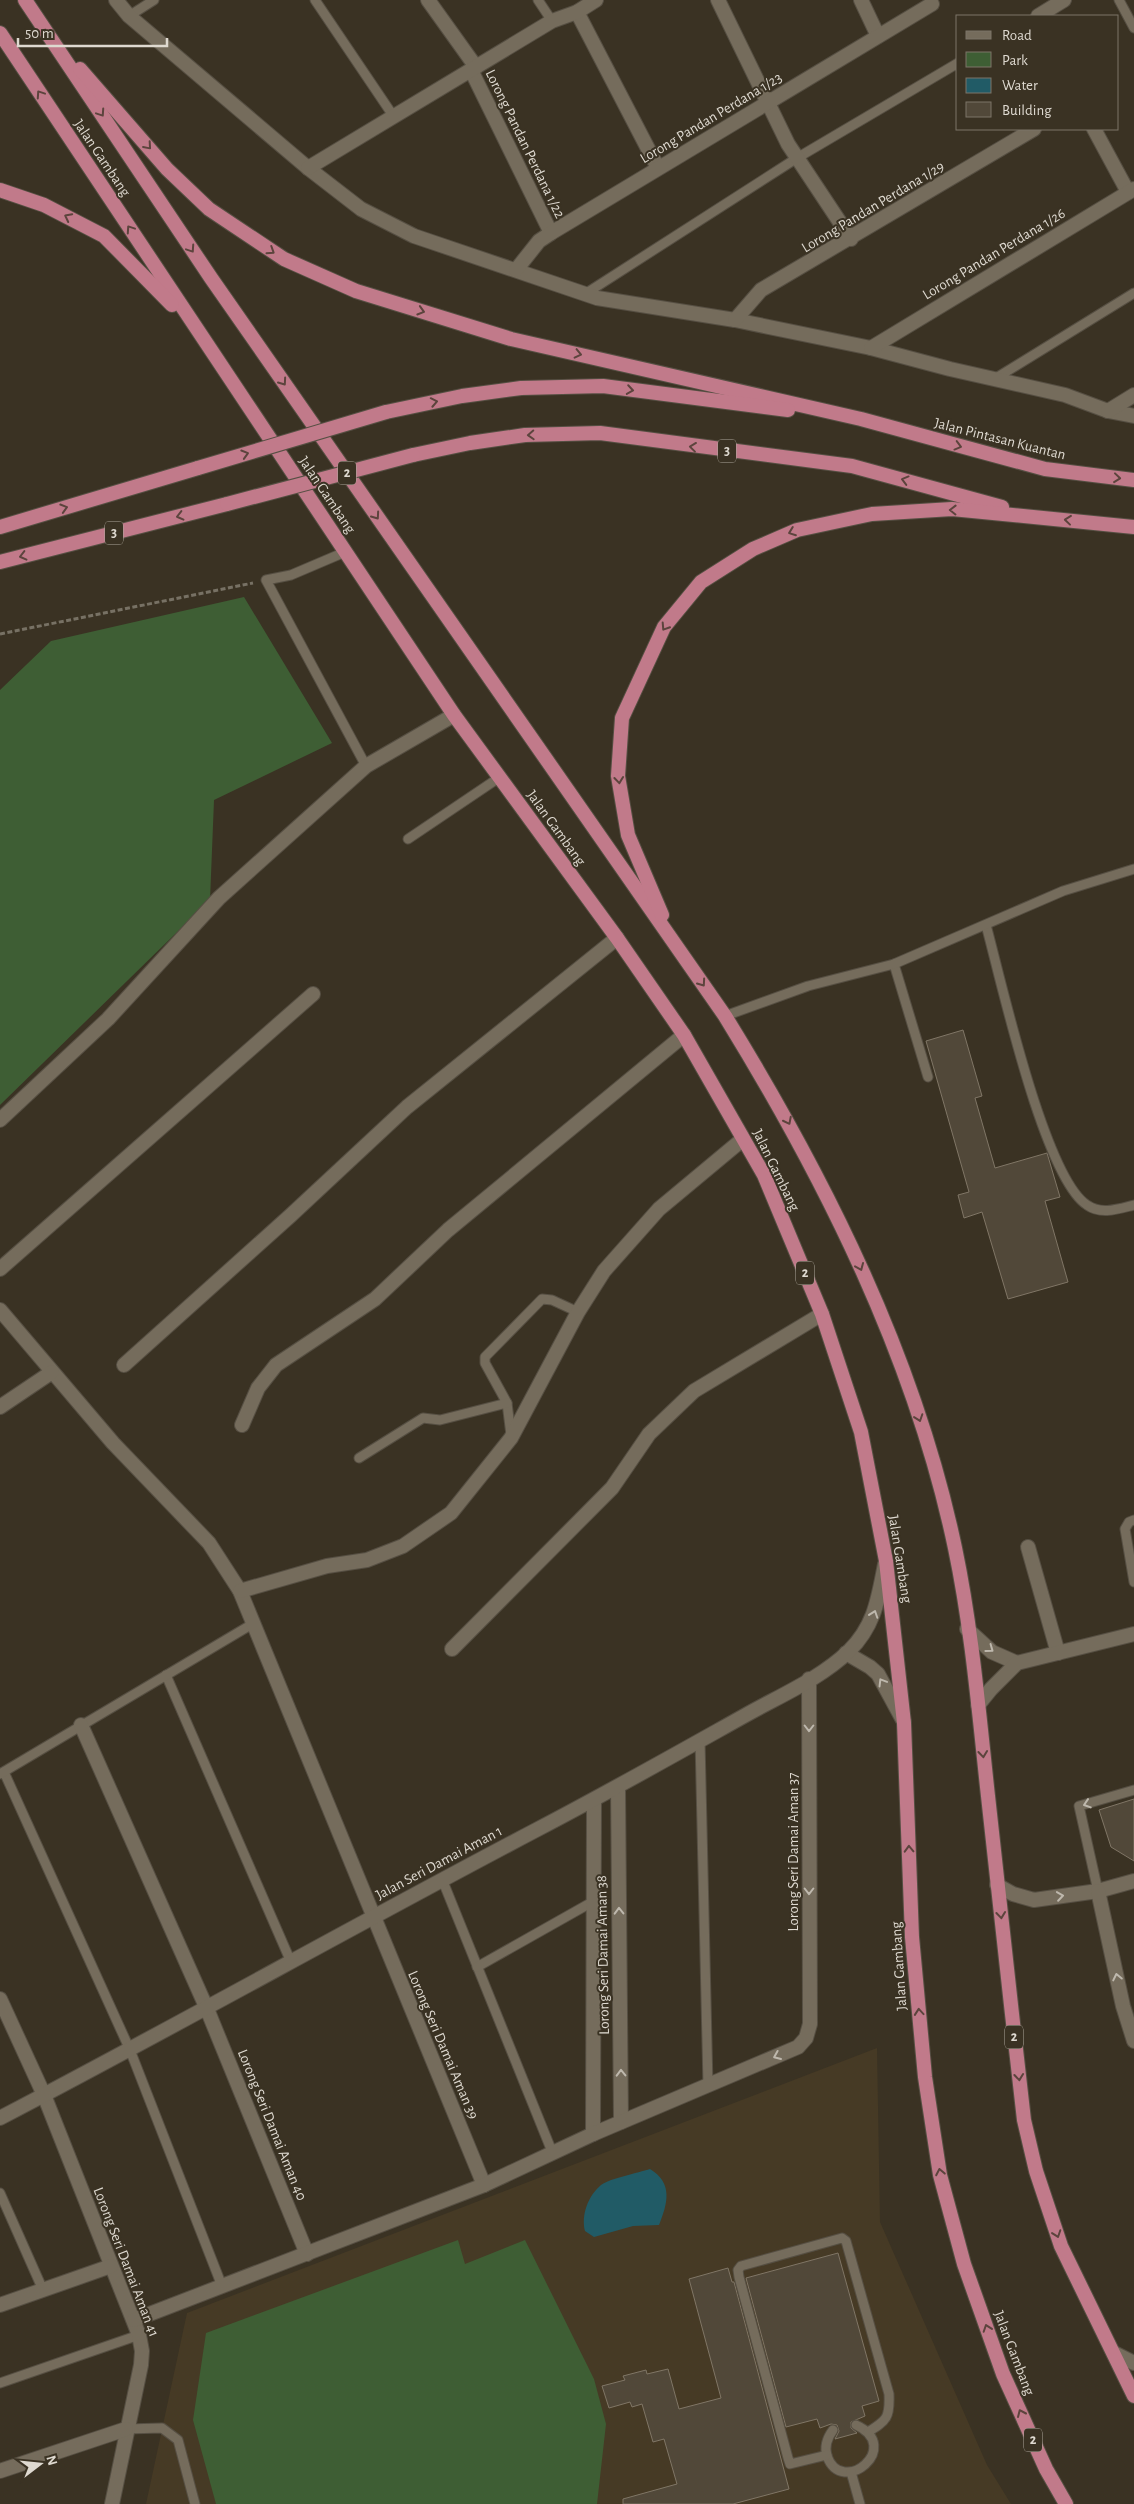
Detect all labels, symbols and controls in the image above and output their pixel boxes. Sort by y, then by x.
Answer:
scale bar [18,15,166,47]
legend [956,15,1119,130]
text: 50 m [25,26,54,41]
text: Road [1002,28,1032,43]
text: Park [1002,53,1028,68]
street label: Lorong Pandan Perdana 1/22 [482,67,568,221]
street label: Lorong Pandan Perdana 1/23 [637,70,785,166]
text: Water [1002,78,1038,93]
one-way arrow [37,90,46,100]
text: Building [1002,103,1052,118]
one-way arrow [95,107,104,117]
street label: Jalan Gambang [71,117,134,200]
one-way arrow [143,140,151,149]
street label: Lorong Pandan Perdana 1/29 [799,158,947,256]
street label: Lorong Pandan Perdana 1/26 [920,205,1068,303]
one-way arrow [64,213,73,223]
one-way arrow [127,226,136,235]
one-way arrow [185,243,194,252]
one-way arrow [265,245,275,254]
one-way arrow [417,306,425,316]
one-way arrow [573,348,582,359]
one-way arrow [277,377,286,386]
one-way arrow [626,384,634,395]
one-way arrow [429,397,438,408]
street label: Jalan Pintasan Kuantan [933,415,1067,463]
one-way arrow [527,430,535,441]
road number: 3 [718,440,736,462]
one-way arrow [954,440,963,451]
one-way arrow [688,442,696,453]
one-way arrow [240,450,248,460]
street label: Jalan Gambang [296,454,359,537]
road number: 2 [338,462,356,484]
one-way arrow [1113,472,1121,483]
one-way arrow [901,476,909,486]
one-way arrow [59,503,68,514]
one-way arrow [948,505,956,515]
one-way arrow [176,510,185,521]
one-way arrow [370,510,379,519]
one-way arrow [1064,515,1072,526]
road number: 3 [105,522,123,544]
one-way arrow [789,526,797,536]
one-way arrow [18,550,27,561]
one-way arrow [662,622,671,631]
one-way arrow [613,776,624,784]
street label: Jalan Gambang [524,788,589,869]
one-way arrow [696,977,705,987]
one-way arrow [782,1116,792,1125]
street label: Jalan Gambang [750,1127,803,1214]
road number: 2 [796,1262,814,1284]
one-way arrow [854,1262,864,1270]
one-way arrow [913,1413,923,1421]
street label: Jalan Gambang [886,1514,914,1605]
one-way arrow [868,1610,878,1618]
one-way arrow [984,1643,994,1652]
one-way arrow [879,1678,889,1687]
one-way arrow [804,1724,814,1732]
one-way arrow [977,1750,988,1758]
street label: Lorong Seri Damai Aman 37 [786,1773,801,1931]
one-way arrow [1084,1799,1092,1809]
street label: Jalan Seri Damai Aman 1 [373,1823,505,1903]
one-way arrow [904,1845,915,1853]
street label: Lorong Seri Damai Aman 38 [594,1875,612,2035]
one-way arrow [804,1887,814,1895]
one-way arrow [1056,1892,1064,1902]
one-way arrow [614,1907,624,1914]
one-way arrow [995,1912,1006,1920]
street label: Jalan Gambang [888,1920,910,2011]
street label: Lorong Seri Damai Aman 39 [405,1969,481,2121]
one-way arrow [1112,1972,1123,1981]
one-way arrow [913,2007,924,2015]
road number: 2 [1005,2025,1023,2048]
street label: Lorong Seri Damai Aman 40 [235,2047,309,2203]
one-way arrow [773,2049,782,2060]
one-way arrow [616,2069,626,2077]
one-way arrow [1013,2073,1024,2081]
one-way arrow [936,2168,946,2177]
street label: Lorong Seri Damai Aman 41 [91,2185,161,2339]
one-way arrow [1051,2229,1061,2238]
street label: Jalan Gambang [991,2309,1037,2398]
one-way arrow [983,2324,993,2333]
one-way arrow [1017,2410,1027,2419]
road number: 2 [1024,2428,1042,2452]
north arrow [15,2439,65,2489]
text: N [43,2454,60,2467]

